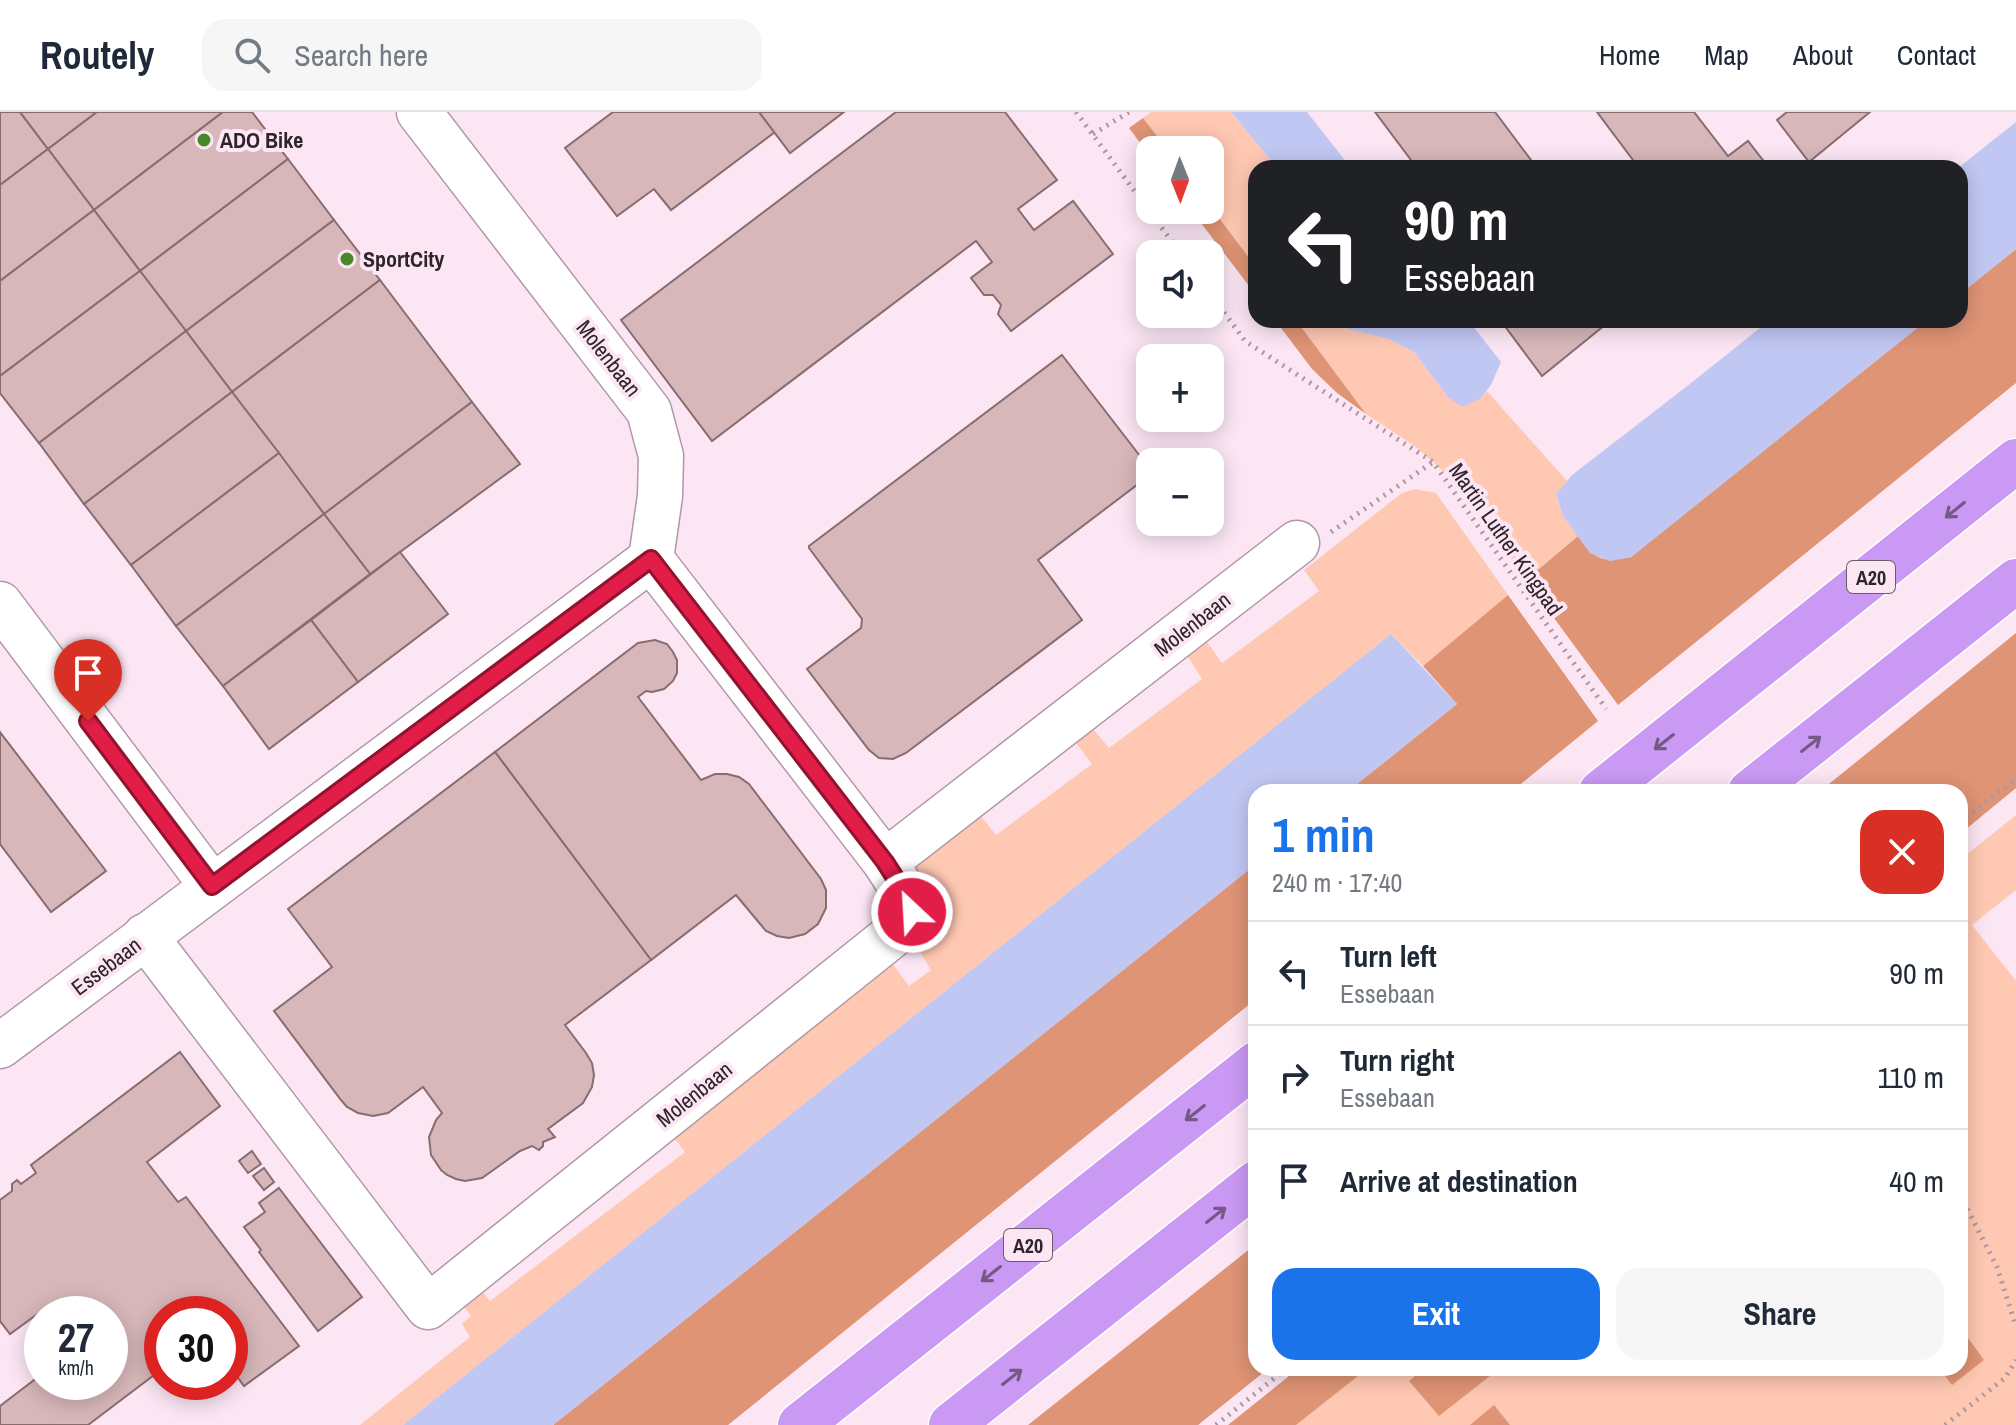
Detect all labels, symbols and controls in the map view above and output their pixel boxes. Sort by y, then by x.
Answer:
search box [202,19,762,91]
text: Routely [40,30,154,81]
icon: search [230,33,274,77]
text: Search here [294,35,428,75]
text: Home [1599,36,1660,74]
text: Map [1704,36,1749,74]
text: About [1793,36,1853,74]
text: Contact [1897,36,1976,74]
place label: ADO Bike [220,125,303,155]
marker: ADO Bike [195,131,213,149]
north arrow [1136,136,1224,224]
map controls [1136,136,1224,536]
text: 90 m [1404,182,1509,257]
icon: left [1272,192,1376,296]
button: sound [1136,240,1224,328]
place label: SportCity [363,244,444,274]
marker: SportCity [338,250,356,268]
text: Essebaan [1404,254,1535,302]
street label: Molenbaan [570,314,648,402]
button: + [1136,344,1224,432]
button: − [1136,448,1224,536]
street label: Martin Luther Kingpad [1442,457,1570,621]
one-way arrow [1945,501,1966,518]
road number: A20 [1847,561,1895,593]
street label: Molenbaan [1148,585,1236,663]
pin [54,639,122,721]
icon: arrive [66,651,110,695]
one-way arrow [1654,733,1675,750]
one-way arrow [1800,735,1821,752]
text: 1 min [1272,802,1375,867]
button: close [1860,810,1944,894]
text: 240 m · 17:40 [1272,865,1402,900]
position arrow [870,870,954,954]
street label: Essebaan [65,930,147,1002]
text: Turn left [1340,936,1437,976]
icon: left [1272,951,1316,995]
text: 90 m [1889,953,1944,993]
text: Essebaan [1340,976,1435,1011]
text: Turn right [1340,1040,1454,1080]
street label: Molenbaan [650,1054,738,1134]
icon: right [1272,1055,1316,1099]
text: 110 m [1877,1057,1944,1097]
text: Essebaan [1340,1080,1435,1115]
one-way arrow [1185,1104,1206,1122]
icon: arrive [1272,1159,1316,1203]
text: Arrive at destination [1340,1161,1578,1201]
text: 40 m [1889,1161,1944,1201]
one-way arrow [1205,1207,1226,1224]
road number: A20 [1004,1229,1052,1261]
one-way arrow [981,1265,1002,1283]
button: Exit [1272,1268,1600,1360]
button: Share [1616,1268,1944,1360]
speed limit sign: 30 [144,1296,248,1400]
text: 27 [58,1311,94,1364]
text: km/h [58,1354,94,1381]
one-way arrow [1001,1368,1022,1385]

